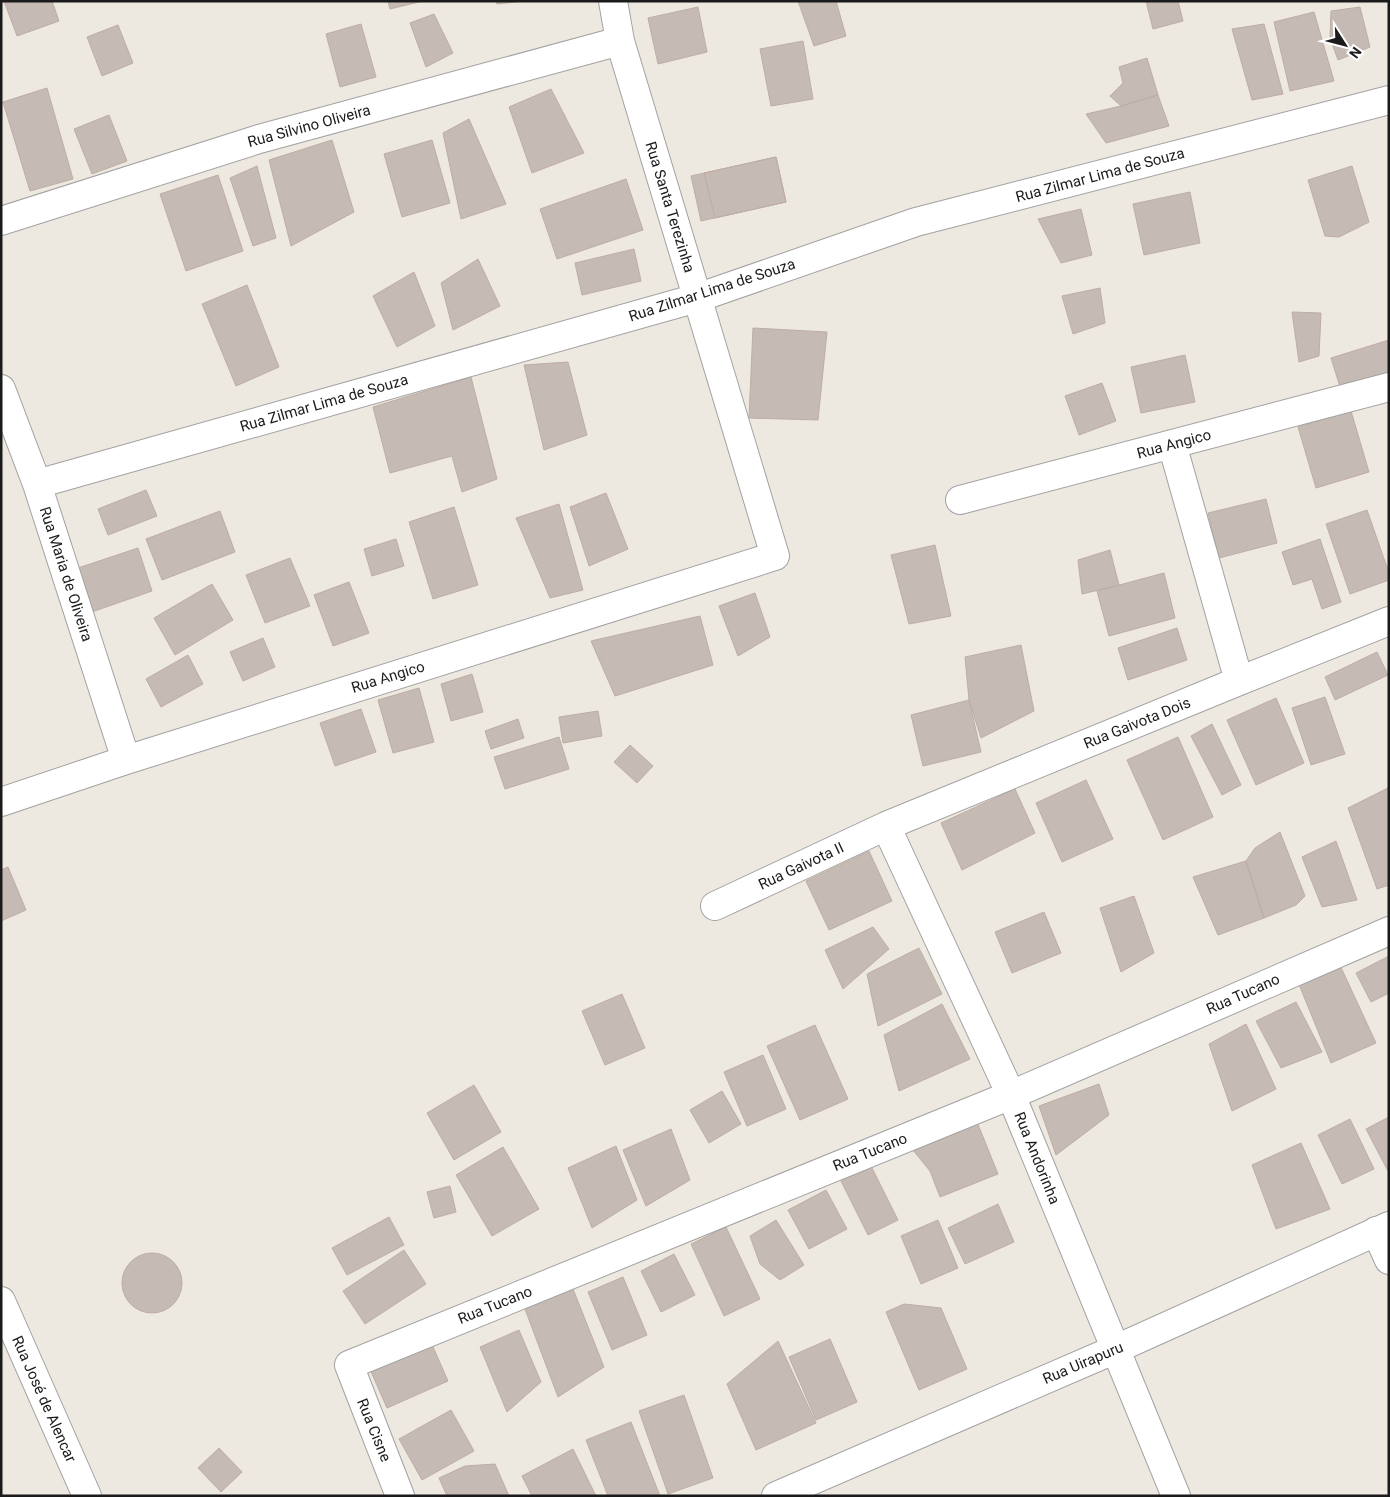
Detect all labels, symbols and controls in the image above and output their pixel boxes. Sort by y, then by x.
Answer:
north arrow [1320,20,1370,70]
text: N [1346,44,1365,61]
street label: Rua Silvino Oliveira [246,101,372,151]
street label: Rua Santa Terezinha [641,139,699,275]
street label: Rua Zilmar Lima de Souza [1014,144,1186,206]
street label: Rua Zilmar Lima de Souza [626,255,798,325]
street label: Rua Zilmar Lima de Souza [238,370,410,436]
street label: Rua Angico [1135,425,1213,463]
street label: Rua Maria de Oliveira [36,504,96,644]
street label: Rua Angico [349,657,427,697]
street label: Rua Gaivota Dois [1081,693,1193,753]
street label: Rua Gaivota II [755,838,847,894]
street label: Rua Tucano [1203,970,1283,1018]
street label: Rua Andorinha [1010,1109,1064,1207]
street label: Rua Tucano [830,1129,910,1175]
street label: Rua Tucano [455,1282,535,1328]
street label: Rua José de Alencar [8,1333,80,1465]
street label: Rua Uirapuru [1040,1338,1126,1388]
street label: Rua Cisne [353,1396,395,1464]

